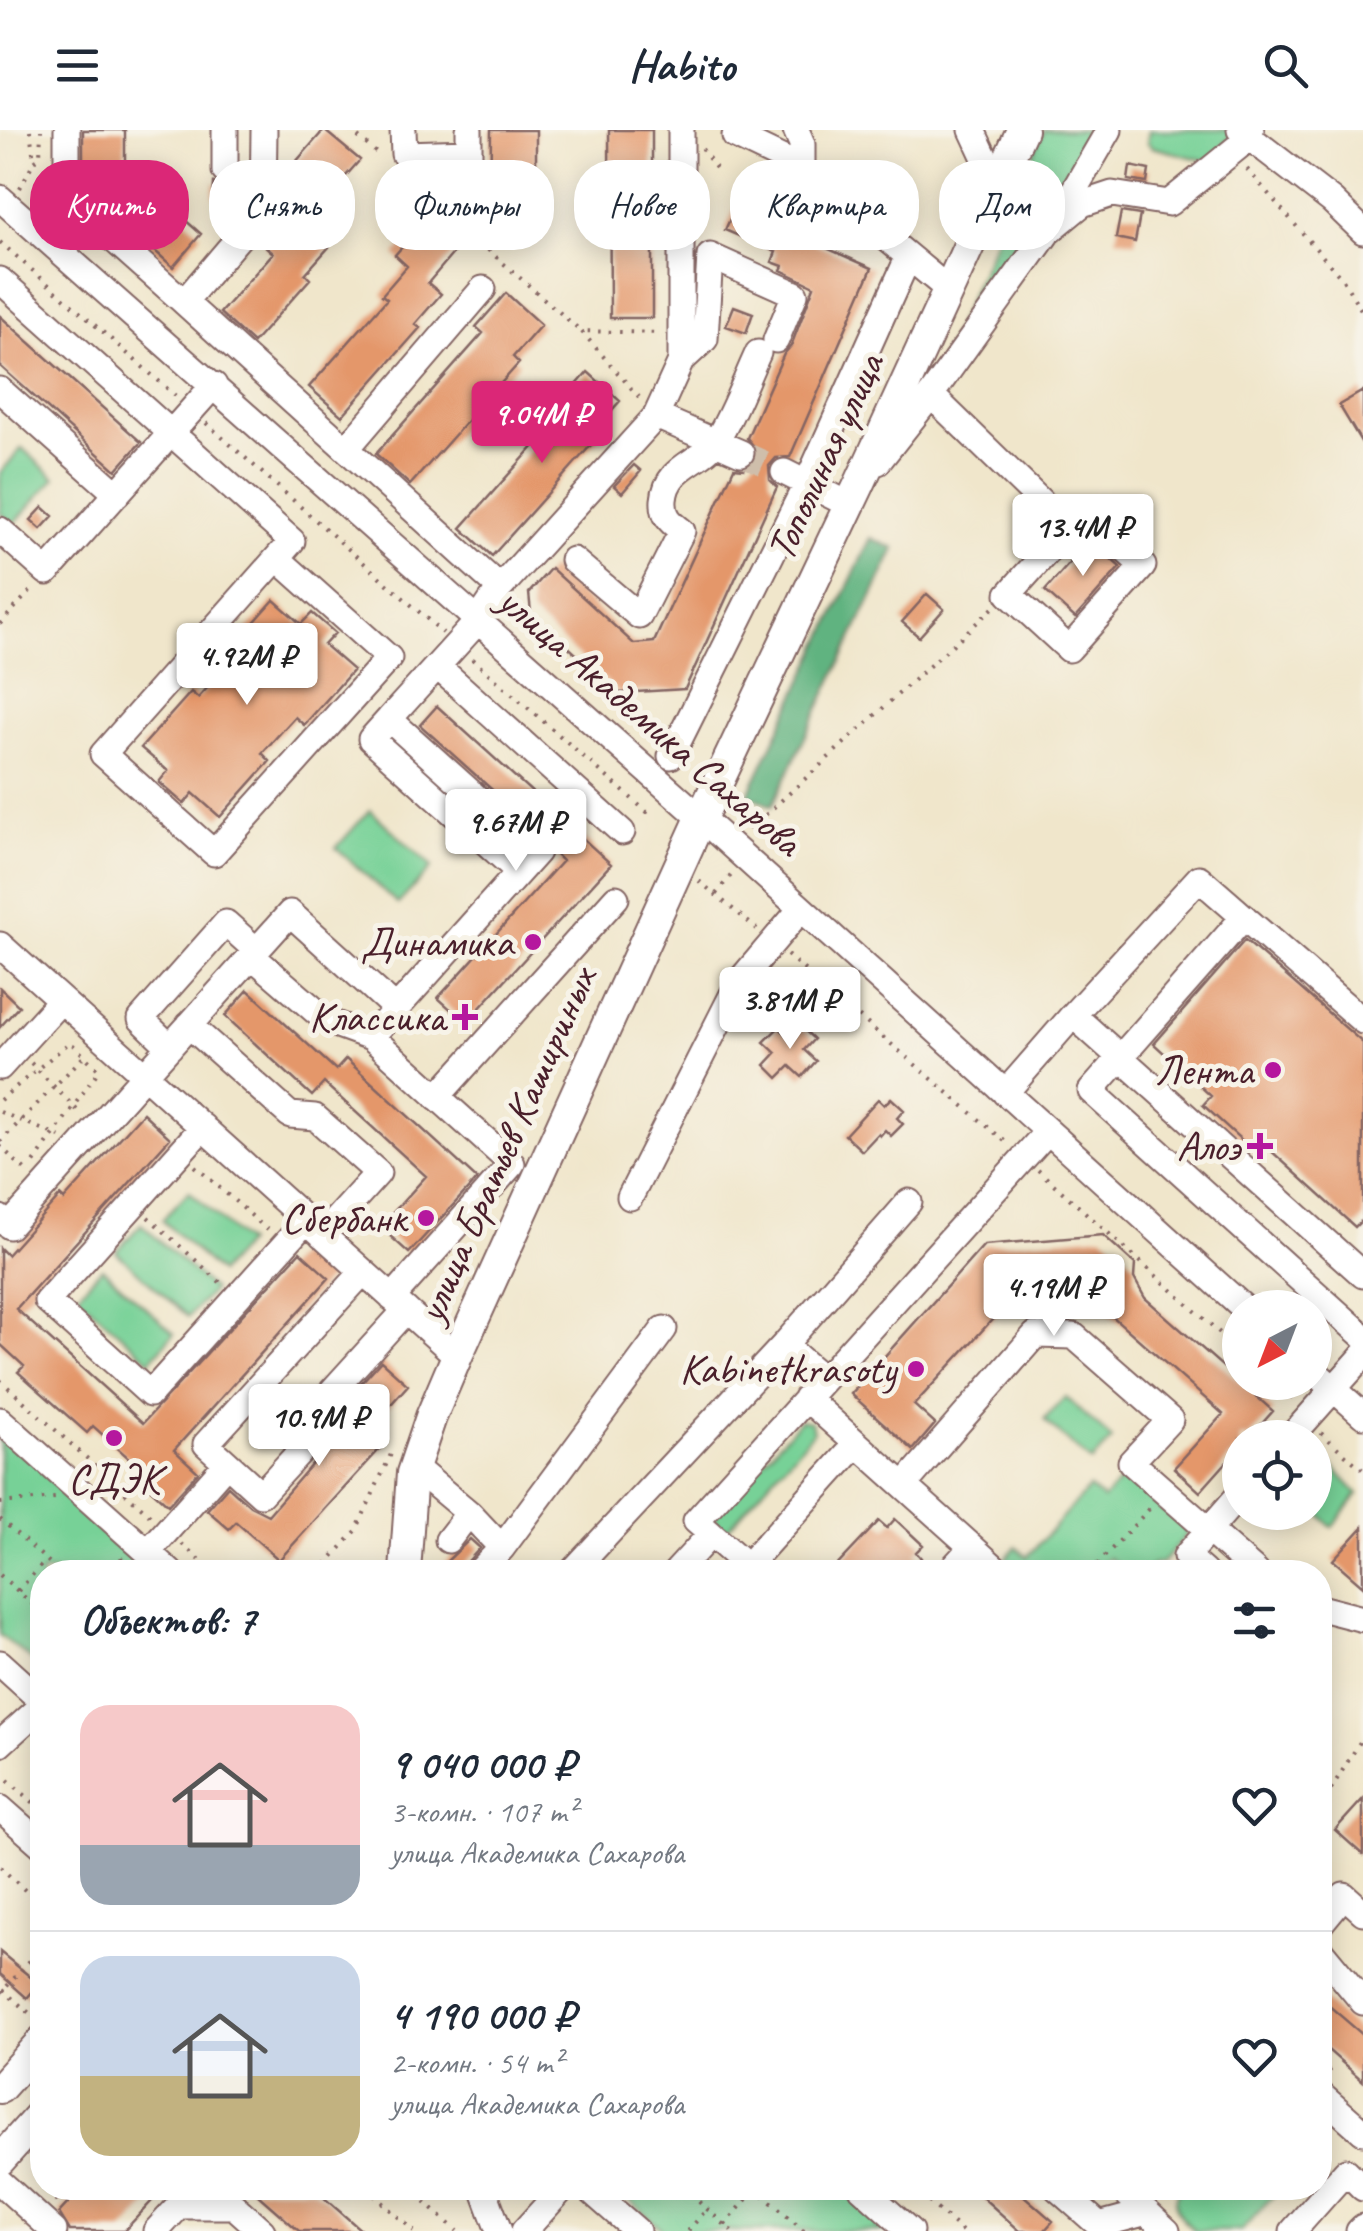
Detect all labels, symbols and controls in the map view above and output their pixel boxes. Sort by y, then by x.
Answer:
text: Habito [629,37,734,94]
icon: menu [50,38,105,93]
icon: search [1258,38,1313,93]
chip: Купить [30,160,189,250]
chip: Снять [209,160,355,250]
chip: Фильтры [375,160,554,250]
chip: Новое [574,160,710,250]
chip: Квартира [730,160,919,250]
chip: Дом [939,160,1065,250]
street label: Тополиная улица [754,342,897,569]
pin: 9.04M ₽ [450,381,634,466]
text: 9.04M ₽ [494,393,590,434]
pin: 13.4M ₽ [991,494,1175,579]
text: 13.4M ₽ [1034,506,1132,547]
street label: улица Академика Сахарова [485,572,815,870]
pin: 4.92M ₽ [155,623,339,708]
text: 4.92M ₽ [199,635,295,676]
pin: 9.67M ₽ [424,789,608,874]
text: 9.67M ₽ [467,801,565,842]
place label: Динамика [361,916,516,969]
marker: Динамика [522,931,544,953]
street label: улица Братьев Кашириных [403,956,609,1333]
pin: 3.81M ₽ [698,967,882,1052]
text: 3.81M ₽ [741,979,839,1020]
place label: Классика [309,991,449,1044]
marker: Классика [454,1006,476,1028]
place label: Лента [1155,1044,1256,1097]
marker: Лента [1262,1059,1284,1081]
place label: Алоэ [1177,1120,1242,1173]
marker: Алоэ [1249,1135,1271,1157]
place label: Сбербанк [282,1192,410,1245]
marker: Сбербанк [415,1207,437,1229]
pin: 4.19M ₽ [962,1254,1146,1339]
text: 4.19M ₽ [1006,1266,1102,1307]
north arrow [1222,1290,1332,1400]
map controls [1222,1290,1332,1530]
place label: Kabinetkrasoty [680,1343,899,1396]
marker: Kabinetkrasoty [905,1358,927,1380]
pin: 10.9M ₽ [227,1384,411,1469]
text: 10.9M ₽ [271,1396,367,1437]
button: locate [1222,1420,1332,1530]
marker: СДЭК [103,1427,125,1449]
place label: СДЭК [68,1453,168,1506]
icon: filters [1227,1593,1282,1648]
text: Объектов: 7 [80,1594,255,1647]
text: 9 040 000 ₽ [390,1738,574,1791]
icon: home [160,1745,280,1865]
icon: heart [1227,1778,1282,1833]
text: 3-комн. · 107 m² [390,1791,577,1832]
text: улица Академика Сахарова [390,1832,684,1873]
text: 4 190 000 ₽ [390,1989,574,2042]
icon: home [160,1996,280,2116]
icon: heart [1227,2029,1282,2084]
text: 2-комн. · 54 m² [390,2042,562,2083]
text: улица Академика Сахарова [390,2083,684,2124]

